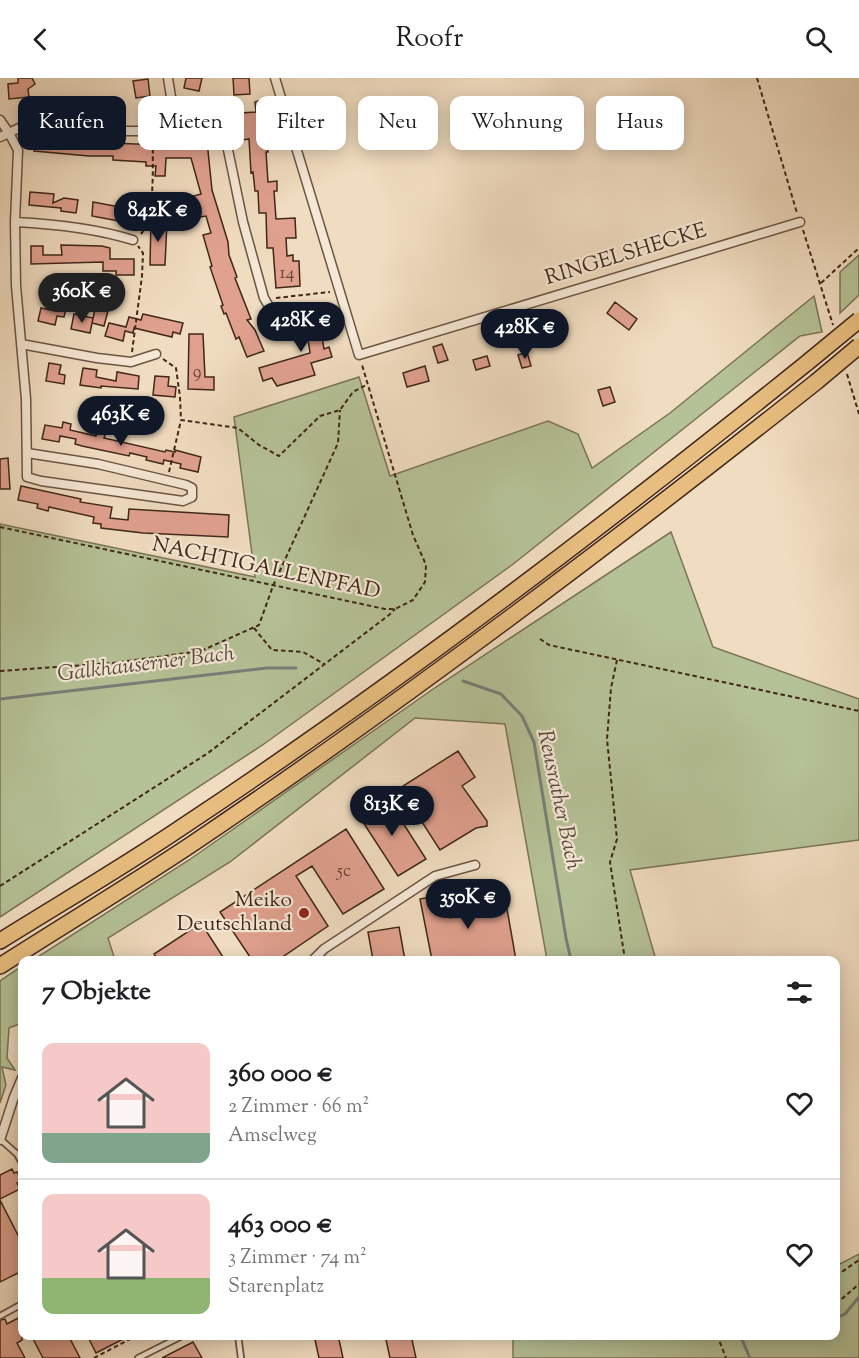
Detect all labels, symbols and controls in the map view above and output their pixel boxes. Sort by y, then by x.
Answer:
text: Roofr [396,20,463,59]
icon: back [24,23,57,56]
icon: search [802,23,835,56]
chip: Kaufen [18,96,126,150]
chip: Mieten [138,96,244,150]
chip: Filter [256,96,346,150]
chip: Neu [358,96,438,150]
chip: Wohnung [450,96,584,150]
chip: Haus [596,96,684,150]
pin: 842K € [109,192,207,243]
text: 842K € [128,197,188,226]
street label: RINGELSHECKE [541,216,711,294]
house number: 14 [279,261,295,287]
pin: 360K € [33,273,131,324]
text: 360K € [52,278,112,307]
pin: 428K € [252,302,350,353]
text: 428K € [271,307,331,336]
pin: 428K € [476,309,574,360]
text: 428K € [495,314,555,343]
house number: 9 [193,360,202,386]
pin: 463K € [72,396,170,447]
text: 463K € [92,401,150,430]
street label: NACHTIGALLENPFAD [149,530,383,608]
water label: Galkhauserner Bach [56,638,237,692]
water label: Reusrather Bach [528,727,589,873]
pin: 813K € [343,786,441,837]
text: 813K € [364,791,420,820]
house number: 5c [336,859,351,885]
pin: 350K € [419,879,517,930]
text: 350K € [440,884,496,913]
place label: Meiko Deutschland [177,886,292,940]
marker: Meiko Deutschland [297,906,311,920]
text: 7 Objekte [42,974,151,1011]
icon: filters [783,976,816,1009]
text: 360 000 € [228,1056,333,1093]
icon: home [90,1067,162,1139]
icon: heart [783,1087,816,1120]
text: 2 Zimmer · 66 m² [228,1093,369,1122]
text: Amselweg [228,1122,317,1151]
text: 463 000 € [228,1207,333,1244]
icon: home [90,1218,162,1290]
icon: heart [783,1238,816,1271]
text: 3 Zimmer · 74 m² [228,1244,367,1273]
text: Starenplatz [228,1273,324,1302]

